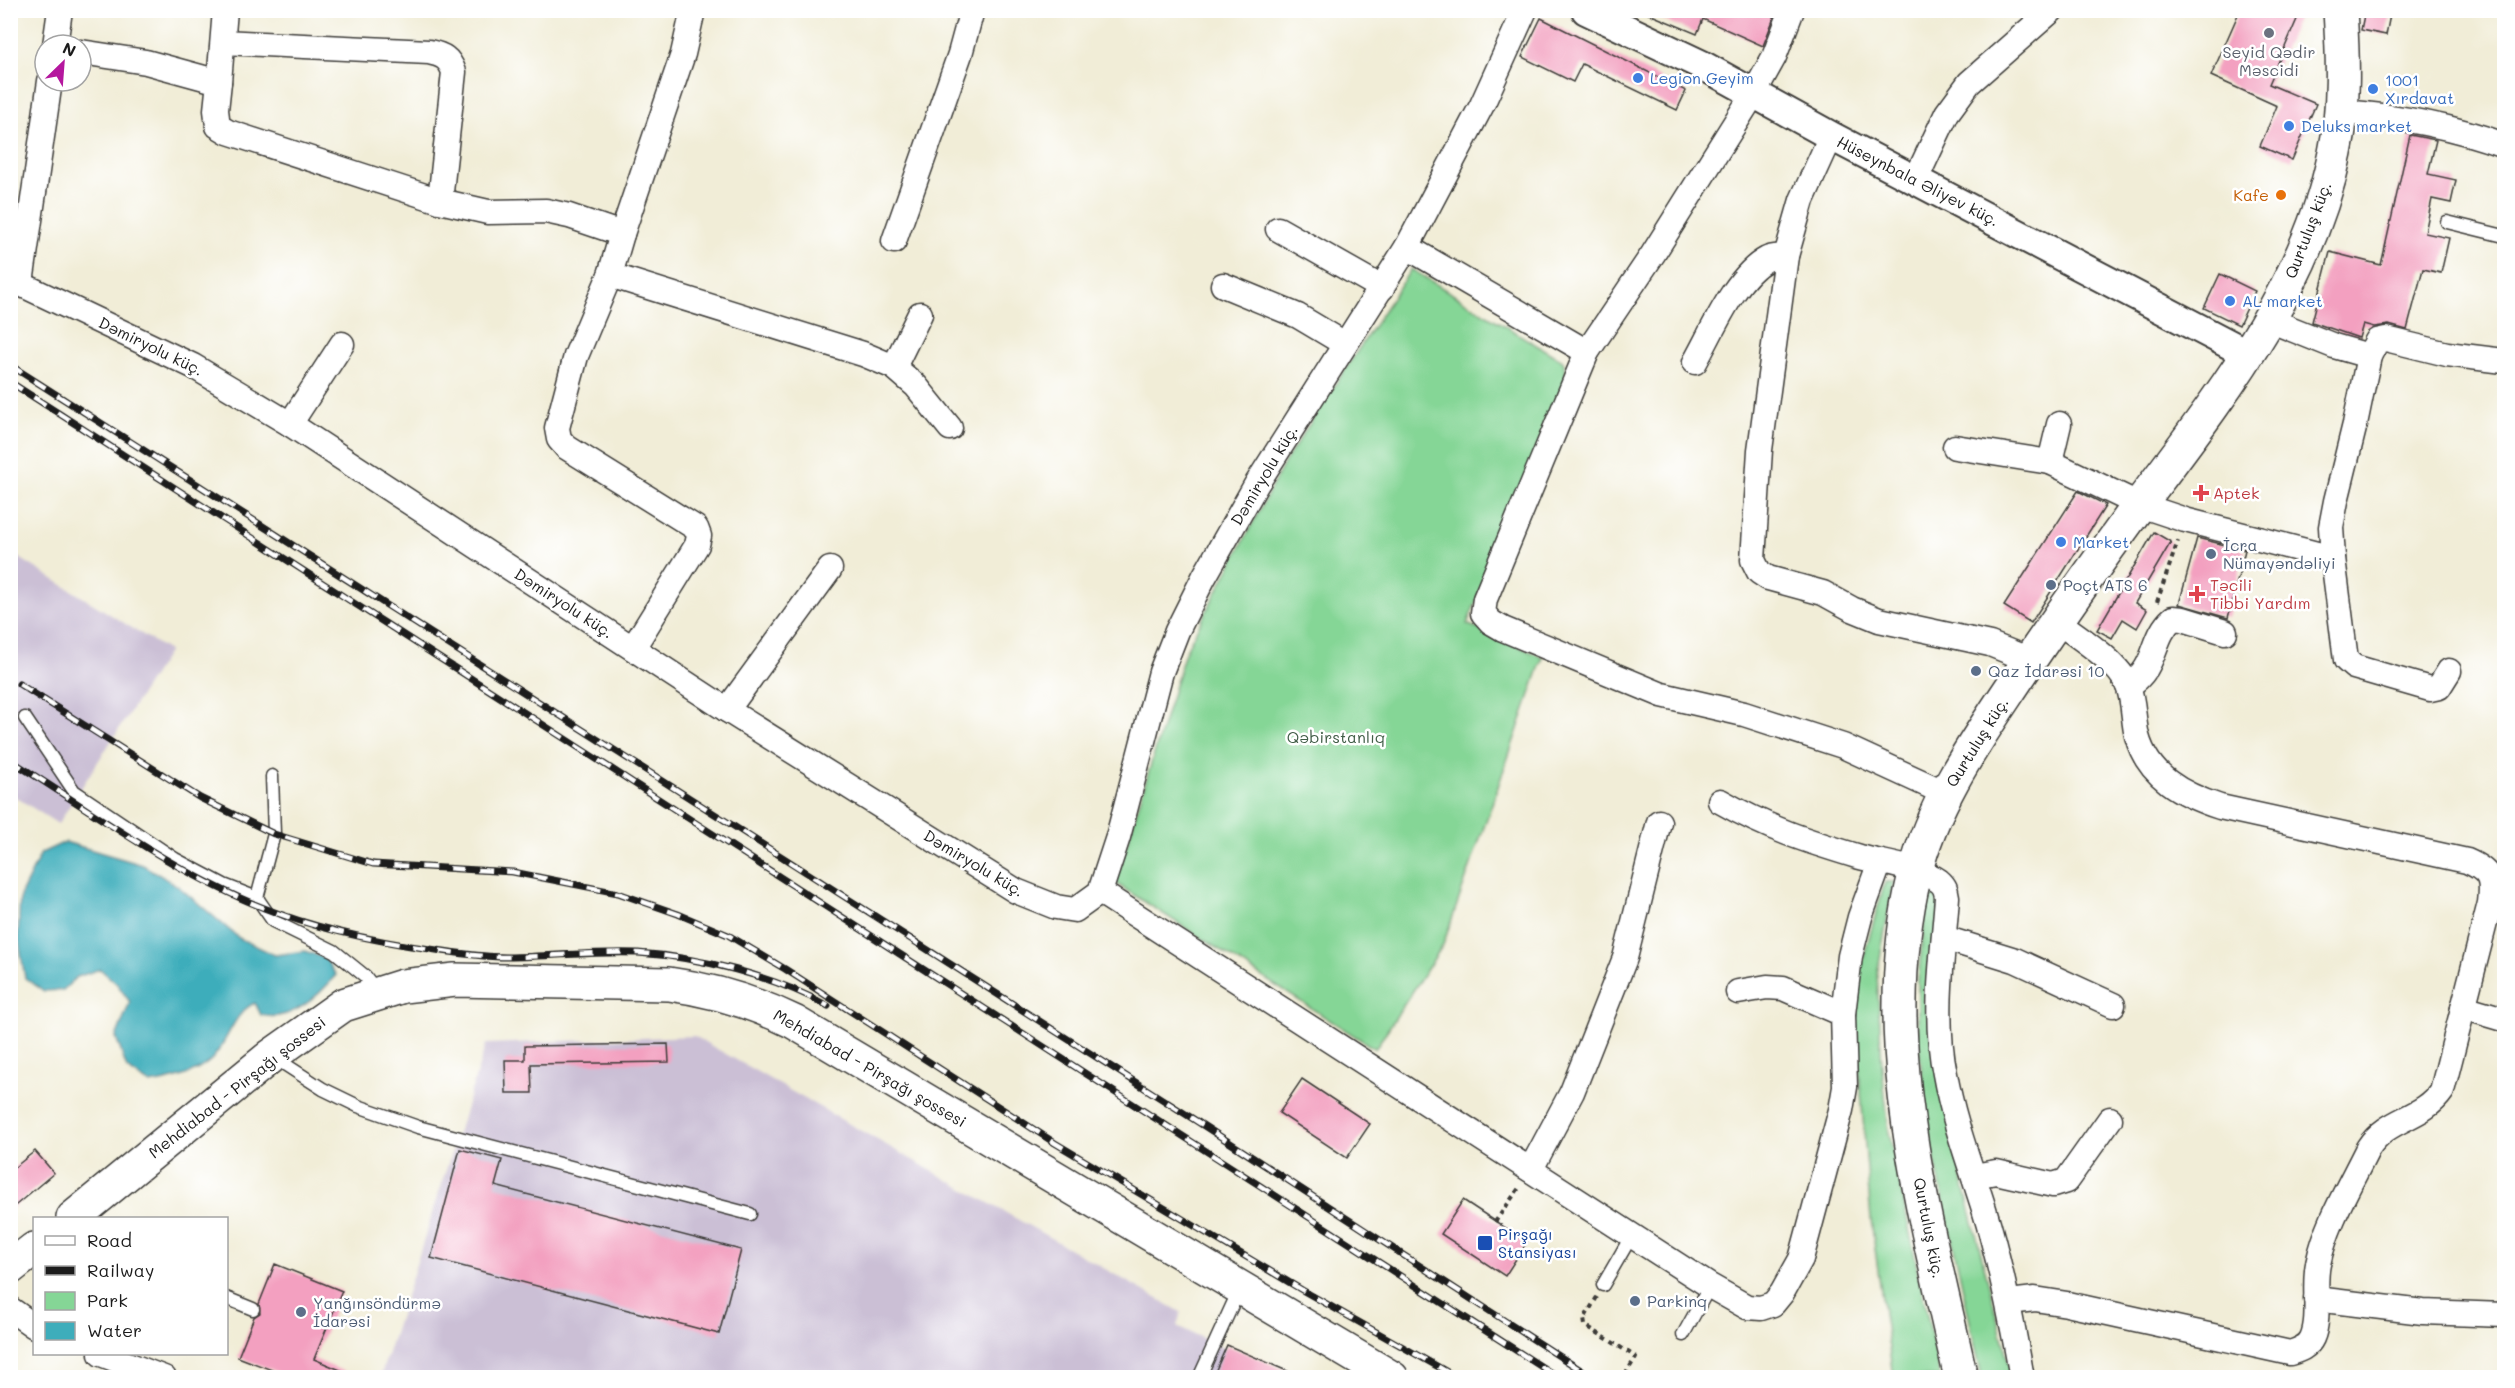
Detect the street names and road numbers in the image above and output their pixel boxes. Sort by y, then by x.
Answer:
street label: Hüseynbala Əliyev küç. [1834,131,2003,231]
street label: Qurtuluş küç. [2279,178,2336,281]
street label: Dəmiryolu küç. [96,311,207,380]
street label: Dəmiryolu küç. [1225,421,1302,529]
street label: Dəmiryolu küç. [511,563,618,642]
street label: Qurtuluş küç. [1941,693,2013,791]
street label: Dəmiryolu küç. [920,824,1028,901]
street label: Mehdiabad - Pirşağı şossesi [770,1004,970,1131]
street label: Mehdiabad - Pirşağı şossesi [144,1011,330,1162]
street label: Qurtuluş küç. [1909,1176,1950,1280]

